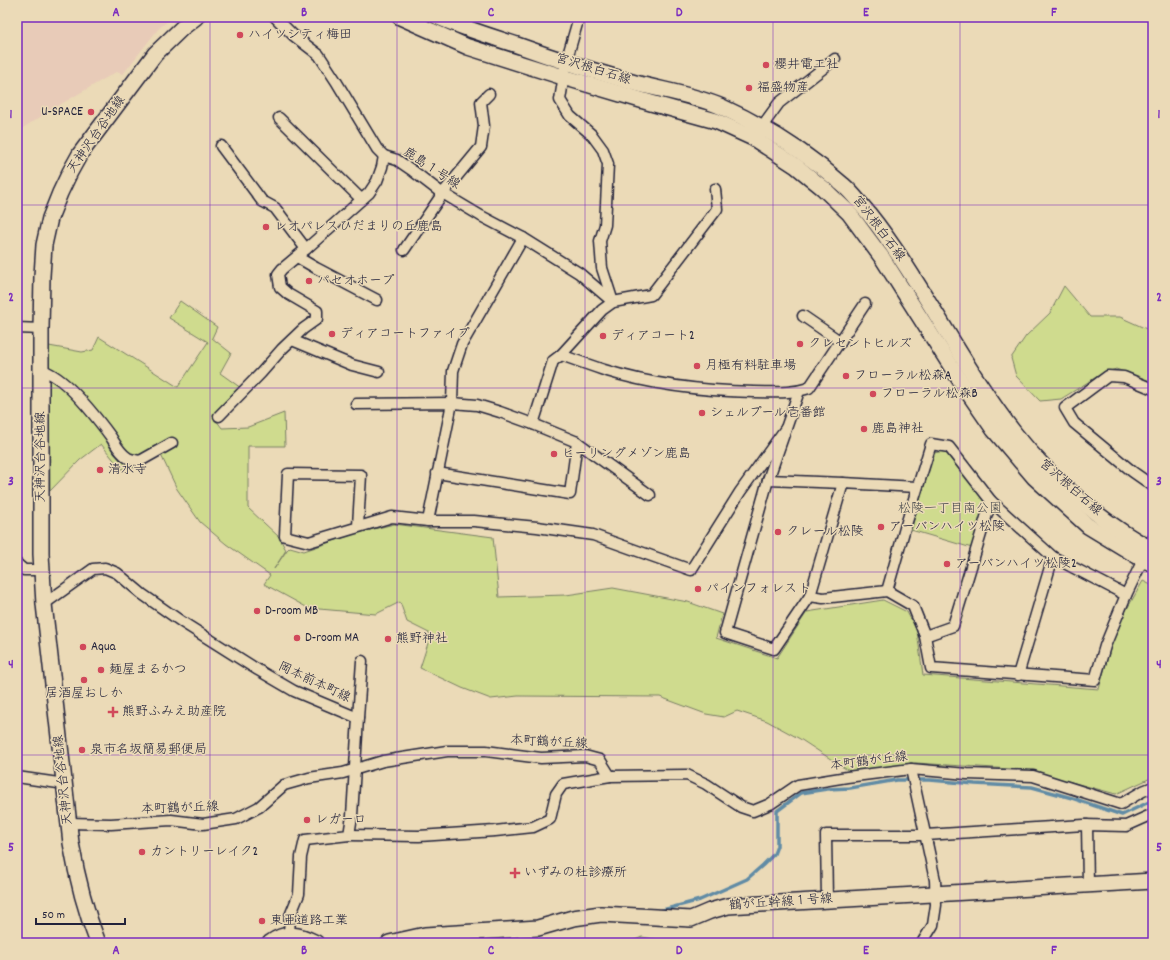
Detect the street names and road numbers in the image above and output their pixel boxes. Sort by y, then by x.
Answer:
street label: 宮沢根白石線 [553,50,634,91]
street label: 天神沢台谷地線 [63,91,131,178]
street label: 鹿島１号線 [399,143,464,195]
street label: 宮沢根白石線 [847,192,910,267]
street label: 天神沢台谷地線 [32,411,51,503]
street label: 宮沢根白石線 [1034,455,1106,521]
street label: 岡本前本町線 [275,658,354,709]
street label: 本町鶴が丘線 [510,731,589,755]
street label: 天神沢台谷地線 [50,733,78,826]
street label: 本町鶴が丘線 [829,748,910,776]
street label: 本町鶴が丘線 [141,798,220,820]
street label: 鶴が丘幹線１号線 [728,890,835,916]

